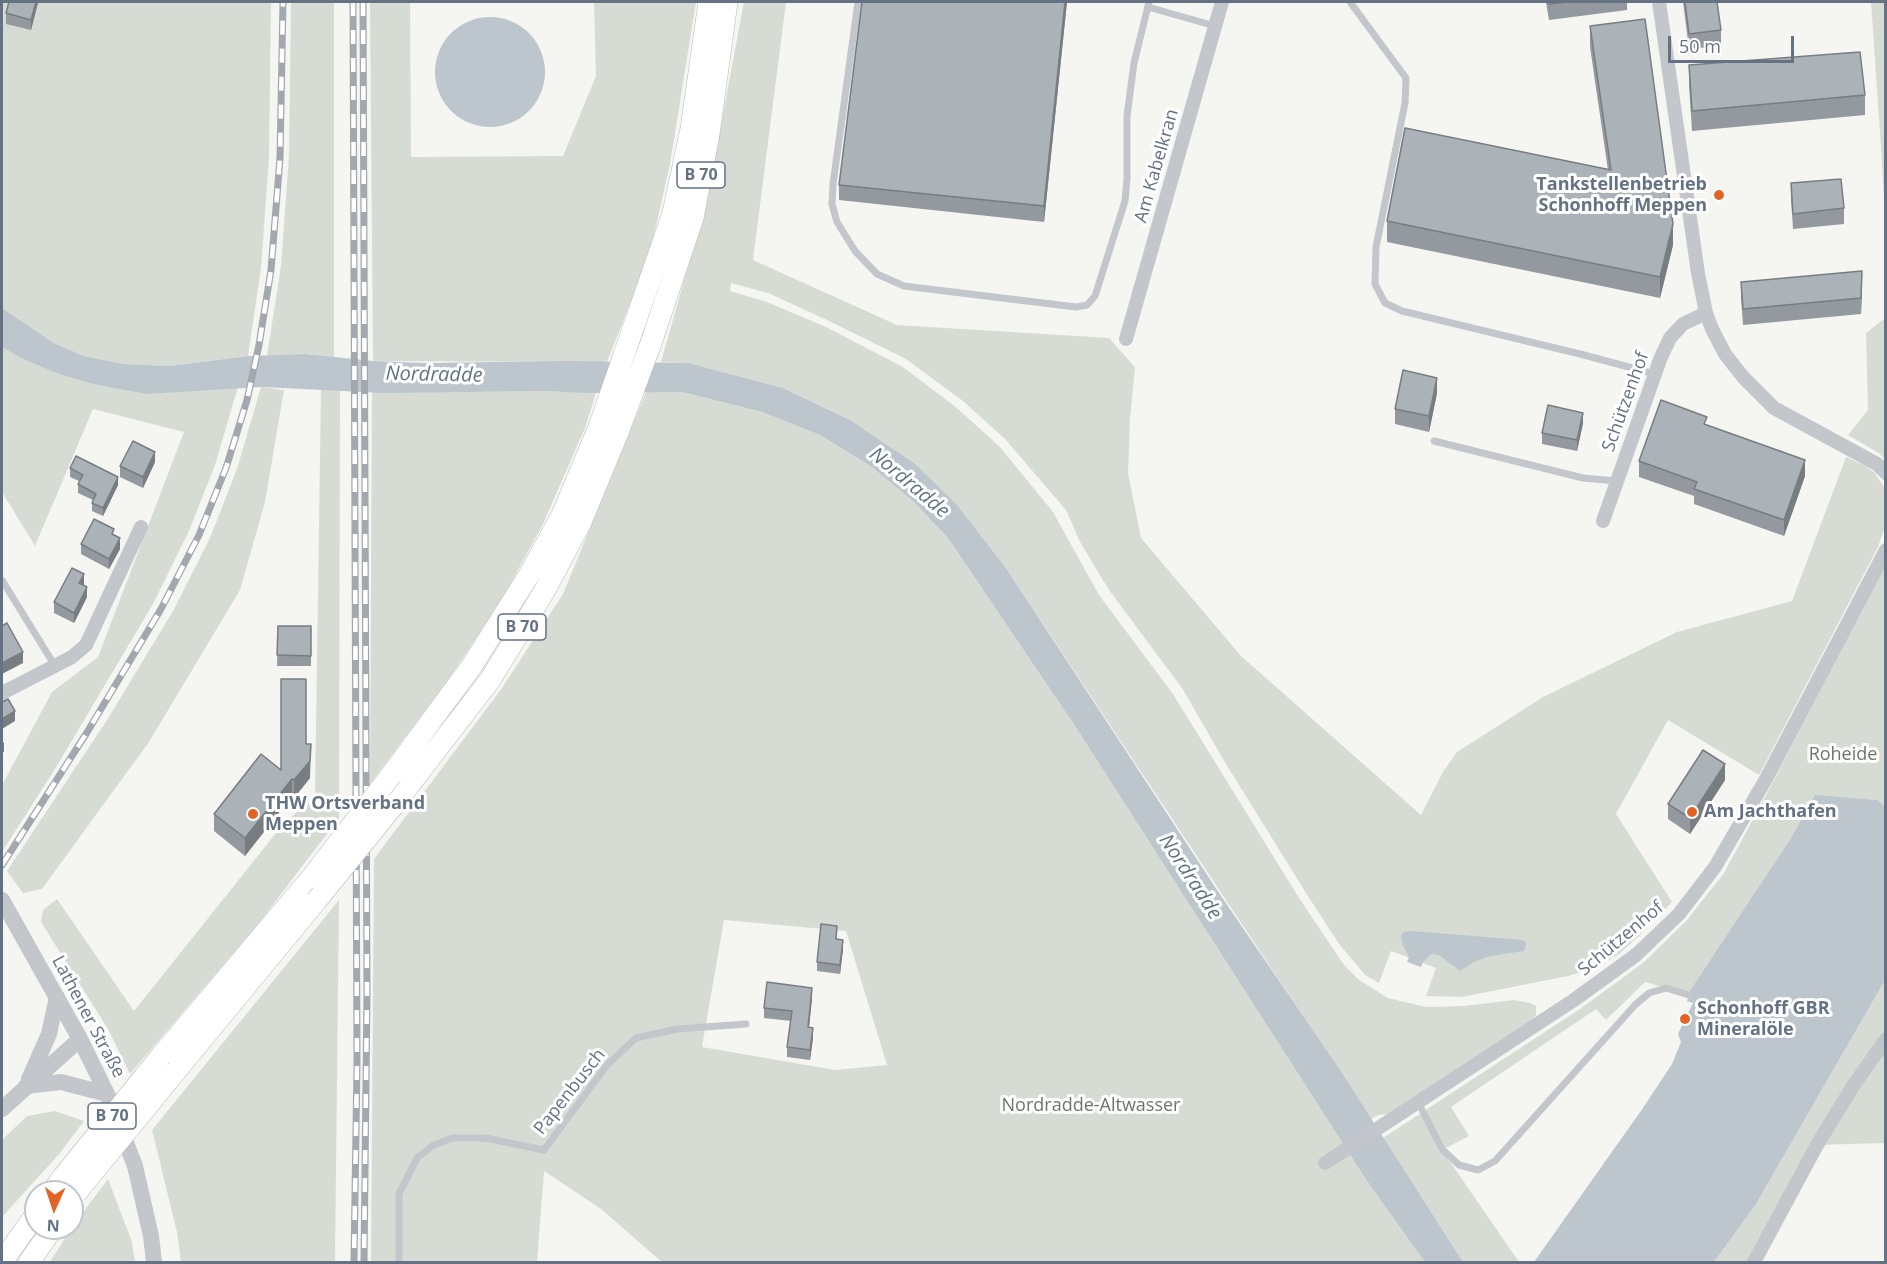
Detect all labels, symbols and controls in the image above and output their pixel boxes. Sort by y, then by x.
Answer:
scale bar [1671,24,1797,62]
text: 50 m [1679,34,1721,58]
street label: Am Kabelkran [1130,107,1184,225]
road number: B 70 [677,162,725,188]
place label: Tankstellenbetrieb Schonhoff Meppen [1536,174,1707,216]
marker: Tankstellenbetrieb Schonhoff Meppen [1712,188,1726,202]
street label: Schützenhof [1598,349,1654,455]
water label: Nordradde [385,362,483,388]
water label: Nordradde [864,443,954,523]
road number: B 70 [498,614,546,640]
park label: Roheide [1809,744,1877,766]
place label: THW Ortsverband Meppen [265,793,425,836]
place label: Am Jachthafen [1704,801,1837,823]
marker: Am Jachthafen [1685,805,1699,819]
marker: THW Ortsverband Meppen [246,807,260,821]
water label: Nordradde [1154,830,1226,924]
street label: Schützenhof [1574,897,1668,981]
street label: Lathener Straße [47,952,129,1082]
place label: Schonhoff GBR Mineralöle [1697,998,1830,1040]
marker: Schonhoff GBR Mineralöle [1678,1012,1692,1026]
street label: Papenbusch [530,1045,610,1139]
park label: Nordradde-Altwasser [1002,1095,1180,1117]
road number: B 70 [88,1103,136,1129]
north arrow [24,1180,84,1240]
text: N [46,1215,60,1237]

